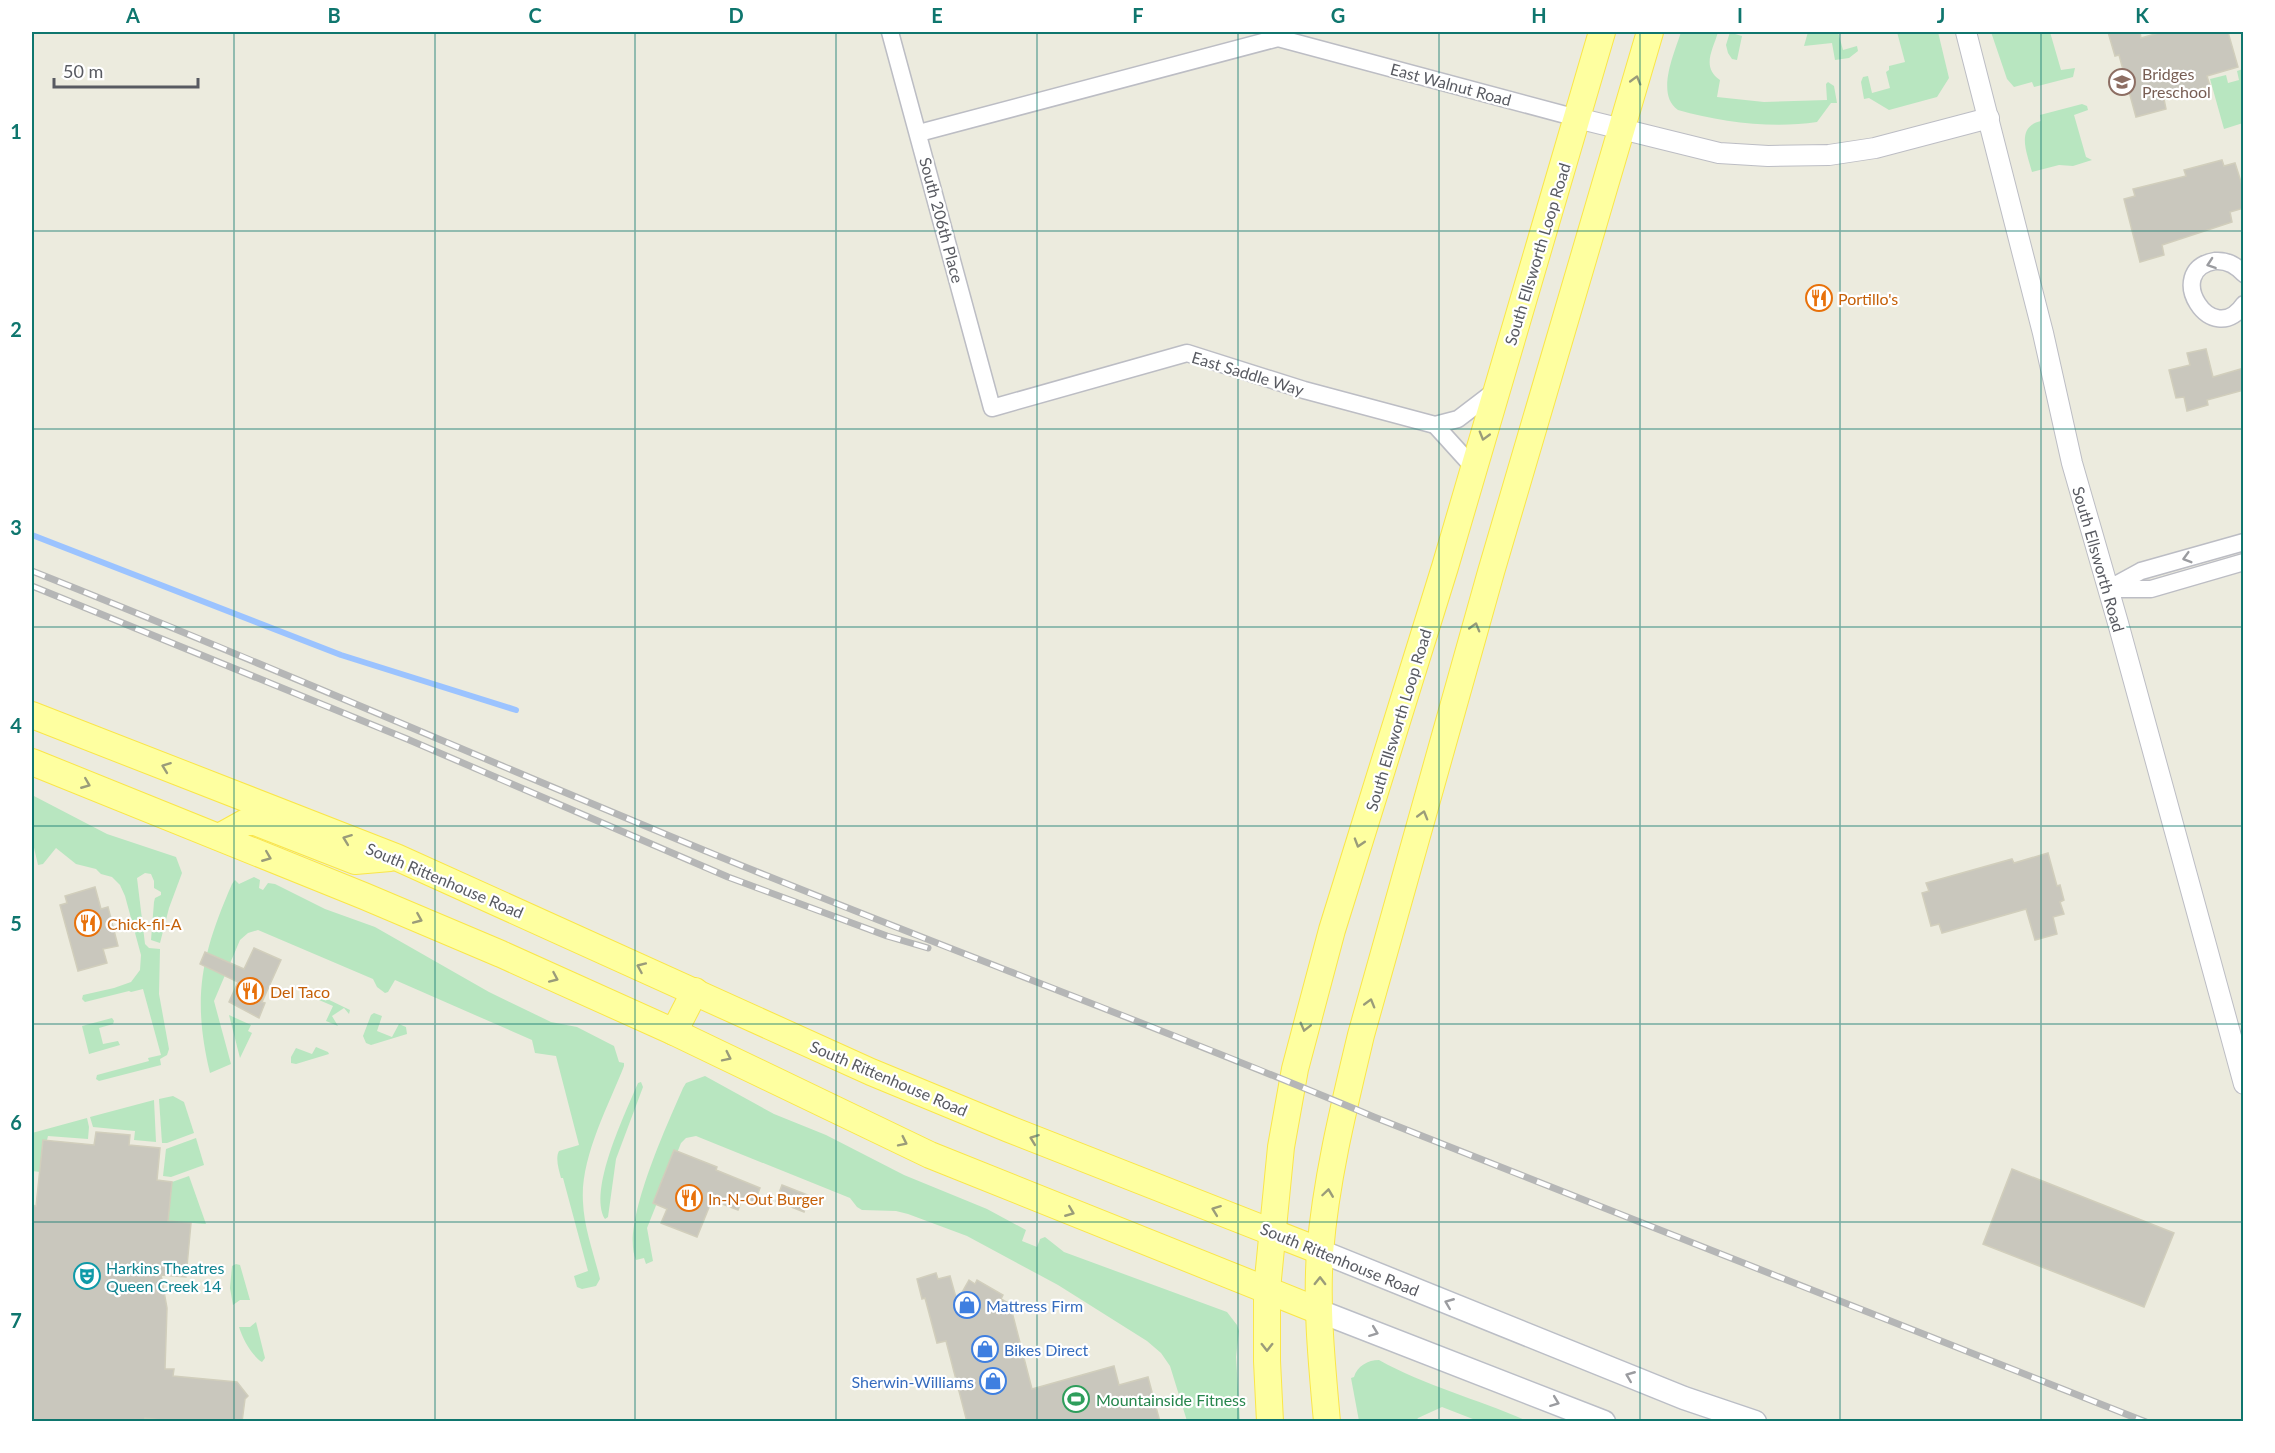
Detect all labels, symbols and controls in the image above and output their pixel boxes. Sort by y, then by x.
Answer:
text: A [125,3,140,27]
text: B [327,3,341,27]
text: C [528,3,542,27]
text: D [728,3,744,27]
text: E [931,3,943,27]
text: F [1132,3,1144,27]
text: G [1331,3,1345,27]
text: H [1531,3,1547,27]
text: I [1737,3,1743,27]
text: J [1937,3,1945,27]
text: K [2135,3,2149,27]
scale bar [54,51,198,89]
street label: East Walnut Road [1389,59,1513,109]
text: 50 m [63,60,103,82]
place label: Bridges Preschool [2142,64,2211,101]
school or university icon: Bridges Preschool [2107,67,2137,97]
one-way arrow [1629,75,1641,86]
text: 1 [10,119,22,143]
street label: South 206th Place [916,155,968,285]
street label: South Ellsworth Loop Road [1500,161,1574,347]
one-way arrow [2206,257,2216,270]
restaurant icon: Portillo's [1804,283,1834,313]
place label: Portillo's [1838,289,1898,308]
text: 2 [10,317,22,341]
street label: East Saddle Way [1190,347,1307,399]
one-way arrow [1479,430,1491,441]
street label: South Ellsworth Road [2069,484,2129,634]
text: 3 [10,515,22,539]
one-way arrow [2182,551,2193,563]
one-way arrow [1468,622,1481,632]
street label: South Ellsworth Loop Road [1361,627,1435,813]
text: 4 [10,713,22,737]
one-way arrow [161,762,172,775]
one-way arrow [80,777,91,789]
one-way arrow [1416,810,1428,821]
one-way arrow [343,833,353,846]
one-way arrow [1354,837,1366,848]
street label: South Rittenhouse Road [363,838,527,922]
one-way arrow [261,850,272,862]
restaurant icon: Chick-fil-A [73,908,103,938]
text: 5 [10,911,22,935]
one-way arrow [411,912,422,924]
place label: Chick-fil-A [107,914,182,933]
one-way arrow [637,962,648,974]
one-way arrow [548,970,559,982]
restaurant icon: Del Taco [235,976,265,1006]
place label: Del Taco [270,982,330,1001]
one-way arrow [1363,998,1375,1009]
one-way arrow [1300,1022,1313,1032]
street label: South Rittenhouse Road [807,1036,971,1120]
one-way arrow [721,1050,732,1062]
text: 6 [10,1110,22,1134]
one-way arrow [1030,1134,1041,1146]
one-way arrow [896,1135,907,1146]
restaurant icon: In-N-Out Burger [674,1183,704,1213]
one-way arrow [1322,1188,1334,1198]
place label: In-N-Out Burger [708,1189,824,1208]
one-way arrow [1211,1204,1222,1217]
one-way arrow [1064,1205,1075,1217]
street label: South Rittenhouse Road [1258,1218,1422,1300]
place label: Harkins Theatres Queen Creek 14 [106,1258,224,1295]
theatre icon: Harkins Theatres Queen Creek 14 [72,1261,102,1291]
one-way arrow [1313,1276,1326,1285]
shop icon: Mattress Firm [952,1290,982,1320]
place label: Mattress Firm [986,1296,1083,1315]
one-way arrow [1444,1298,1455,1310]
text: 7 [10,1308,22,1332]
one-way arrow [1367,1325,1378,1337]
shop icon: Bikes Direct [970,1334,1000,1364]
place label: Bikes Direct [1004,1340,1089,1359]
one-way arrow [1261,1343,1273,1352]
shop icon: Sherwin-Williams [978,1366,1008,1396]
one-way arrow [1625,1371,1636,1383]
place label: Sherwin-Williams [851,1372,974,1391]
sports icon: Mountainside Fitness [1061,1384,1091,1414]
place label: Mountainside Fitness [1096,1390,1246,1409]
one-way arrow [1550,1395,1560,1408]

